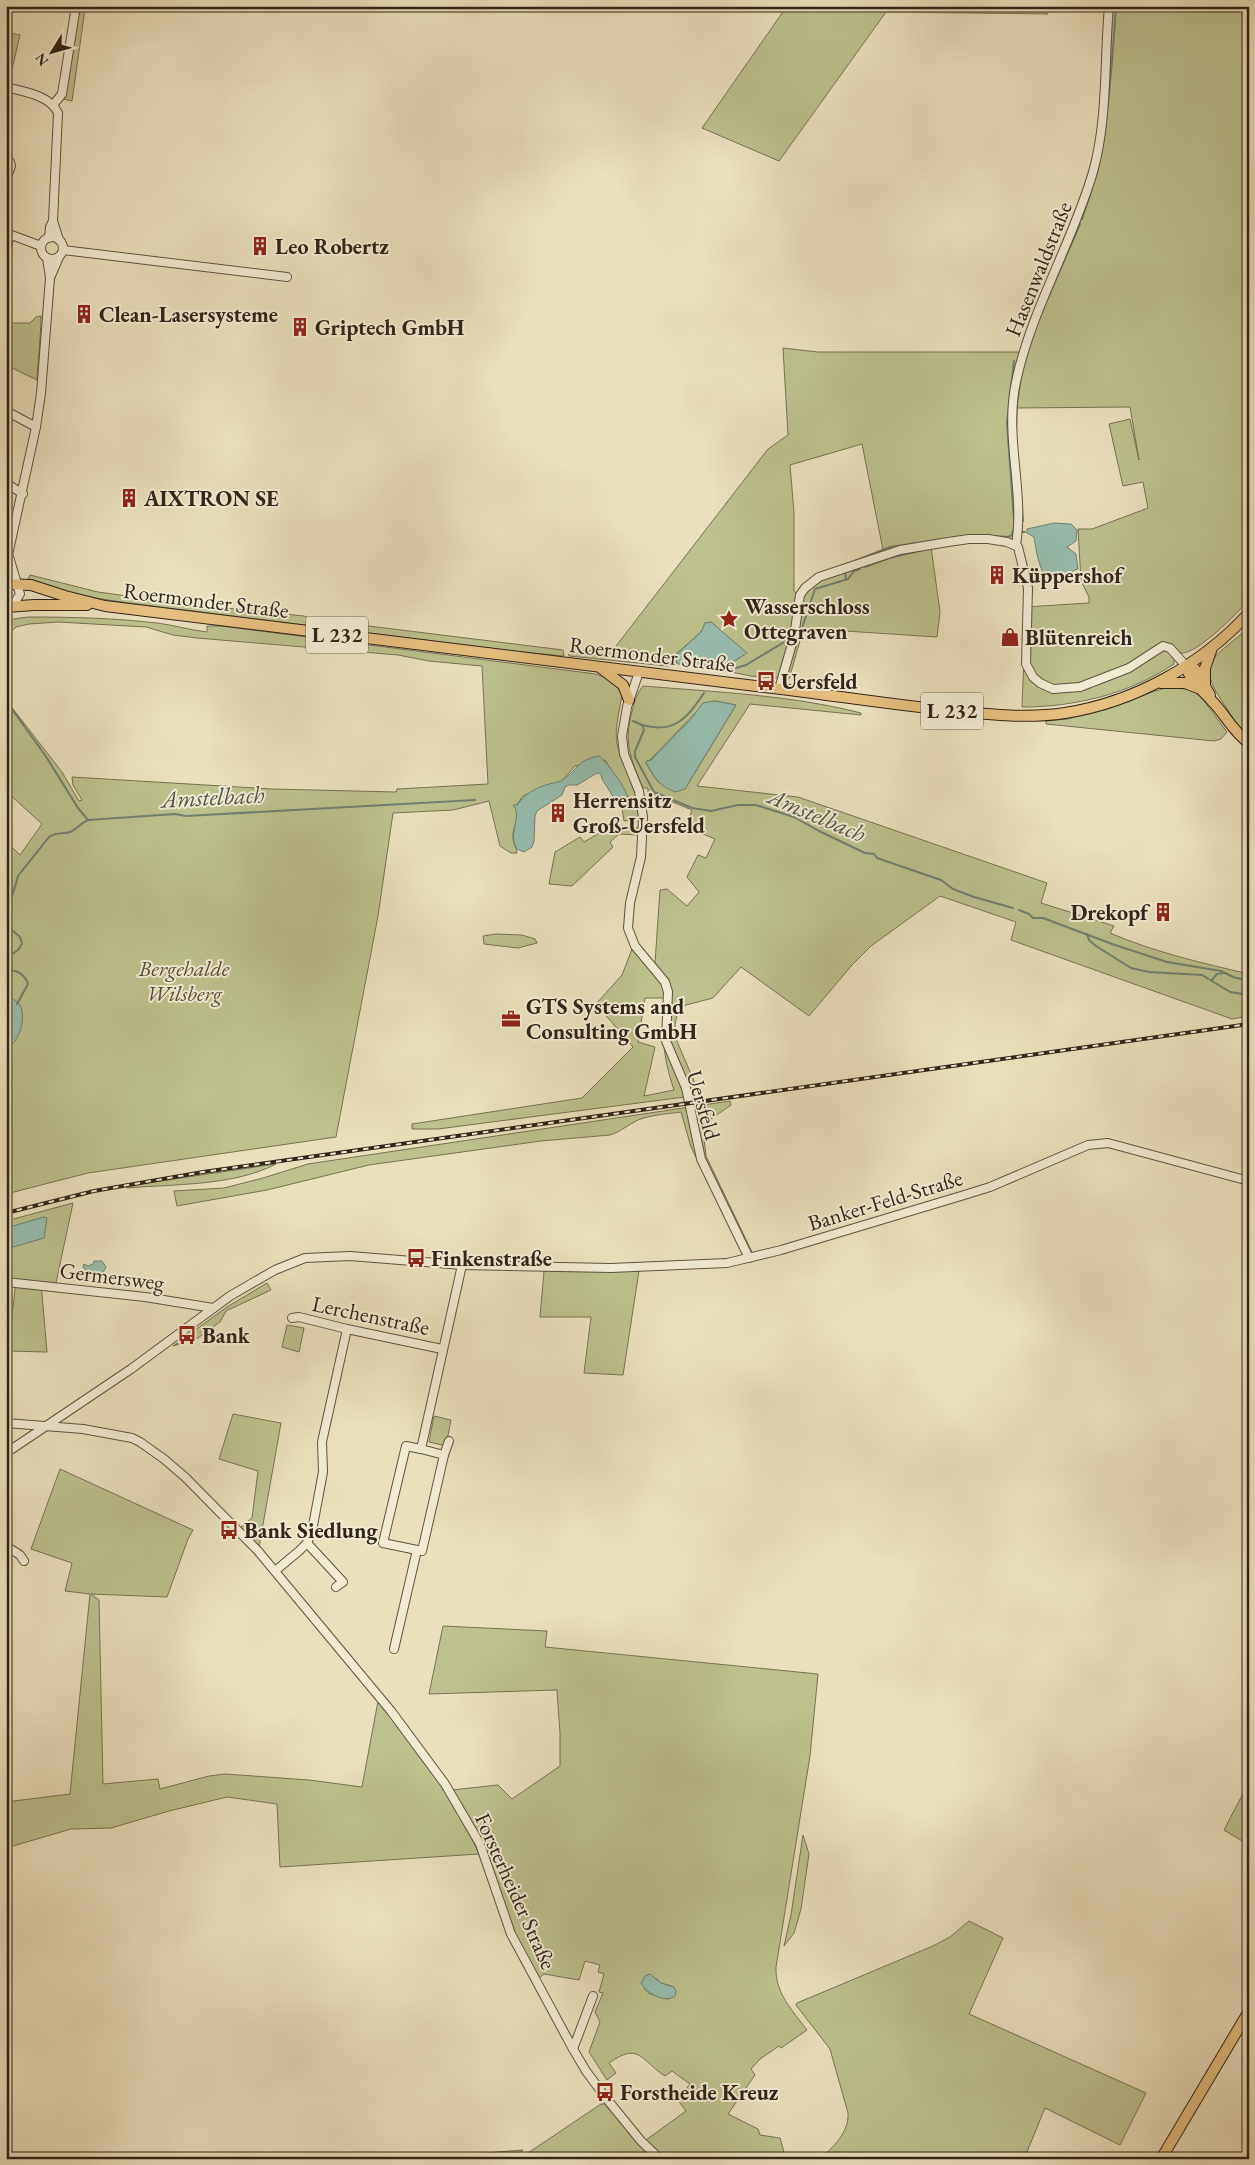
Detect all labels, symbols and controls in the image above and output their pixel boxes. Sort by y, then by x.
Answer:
north arrow [28,28,78,78]
text: N [31,49,52,70]
street label: Hasenwaldstraße [998,197,1079,341]
place label: Leo Robertz [275,232,389,261]
building icon: Leo Robertz [249,235,271,257]
place label: Clean-Lasersysteme [99,300,278,329]
building icon: Clean-Lasersysteme [73,303,95,325]
place label: Griptech GmbH [315,313,465,342]
building icon: Griptech GmbH [289,316,311,338]
place label: AIXTRON SE [143,484,279,513]
building icon: AIXTRON SE [118,487,140,509]
place label: Küppershof [1012,561,1125,590]
building icon: Küppershof [986,564,1008,586]
street label: Roermonder Straße [122,576,291,625]
place label: Wasserschloss Ottegraven [744,592,870,646]
place icon: Wasserschloss Ottegraven [718,608,740,630]
road number: L 232 [306,616,368,654]
place label: Blütenreich [1025,623,1133,652]
shop icon: Blütenreich [999,626,1021,648]
street label: Roermonder Straße [568,630,737,679]
place label: Uersfeld [781,667,858,696]
bus stop icon: Uersfeld [755,670,777,692]
road number: L 232 [921,692,983,729]
water label: Amstelbach [159,778,266,815]
water label: Amstelbach [762,779,871,849]
place label: Herrensitz Groß-Uersfeld [573,786,705,840]
building icon: Herrensitz Groß-Uersfeld [547,802,569,824]
place label: Drekopf [1070,898,1151,927]
building icon: Drekopf [1152,901,1174,923]
park label: Bergehalde Wilsberg [138,954,230,1008]
place label: GTS Systems and Consulting GmbH [526,992,697,1046]
office icon: GTS Systems and Consulting GmbH [500,1008,522,1030]
street label: Uersfeld [680,1067,727,1144]
street label: Banker-Feld-Straße [804,1163,966,1238]
place label: Finkenstraße [431,1244,552,1273]
bus stop icon: Finkenstraße [405,1247,427,1269]
street label: Germersweg [58,1256,166,1297]
street label: Lerchenstraße [310,1289,433,1342]
place label: Bank [202,1321,251,1350]
bus stop icon: Bank [176,1324,198,1346]
place label: Bank Siedlung [244,1516,378,1545]
bus stop icon: Bank Siedlung [218,1519,240,1541]
street label: Forsterheider Straße [468,1808,563,1974]
place label: Forstheide Kreuz [620,2078,779,2107]
bus stop icon: Forstheide Kreuz [594,2081,616,2103]

